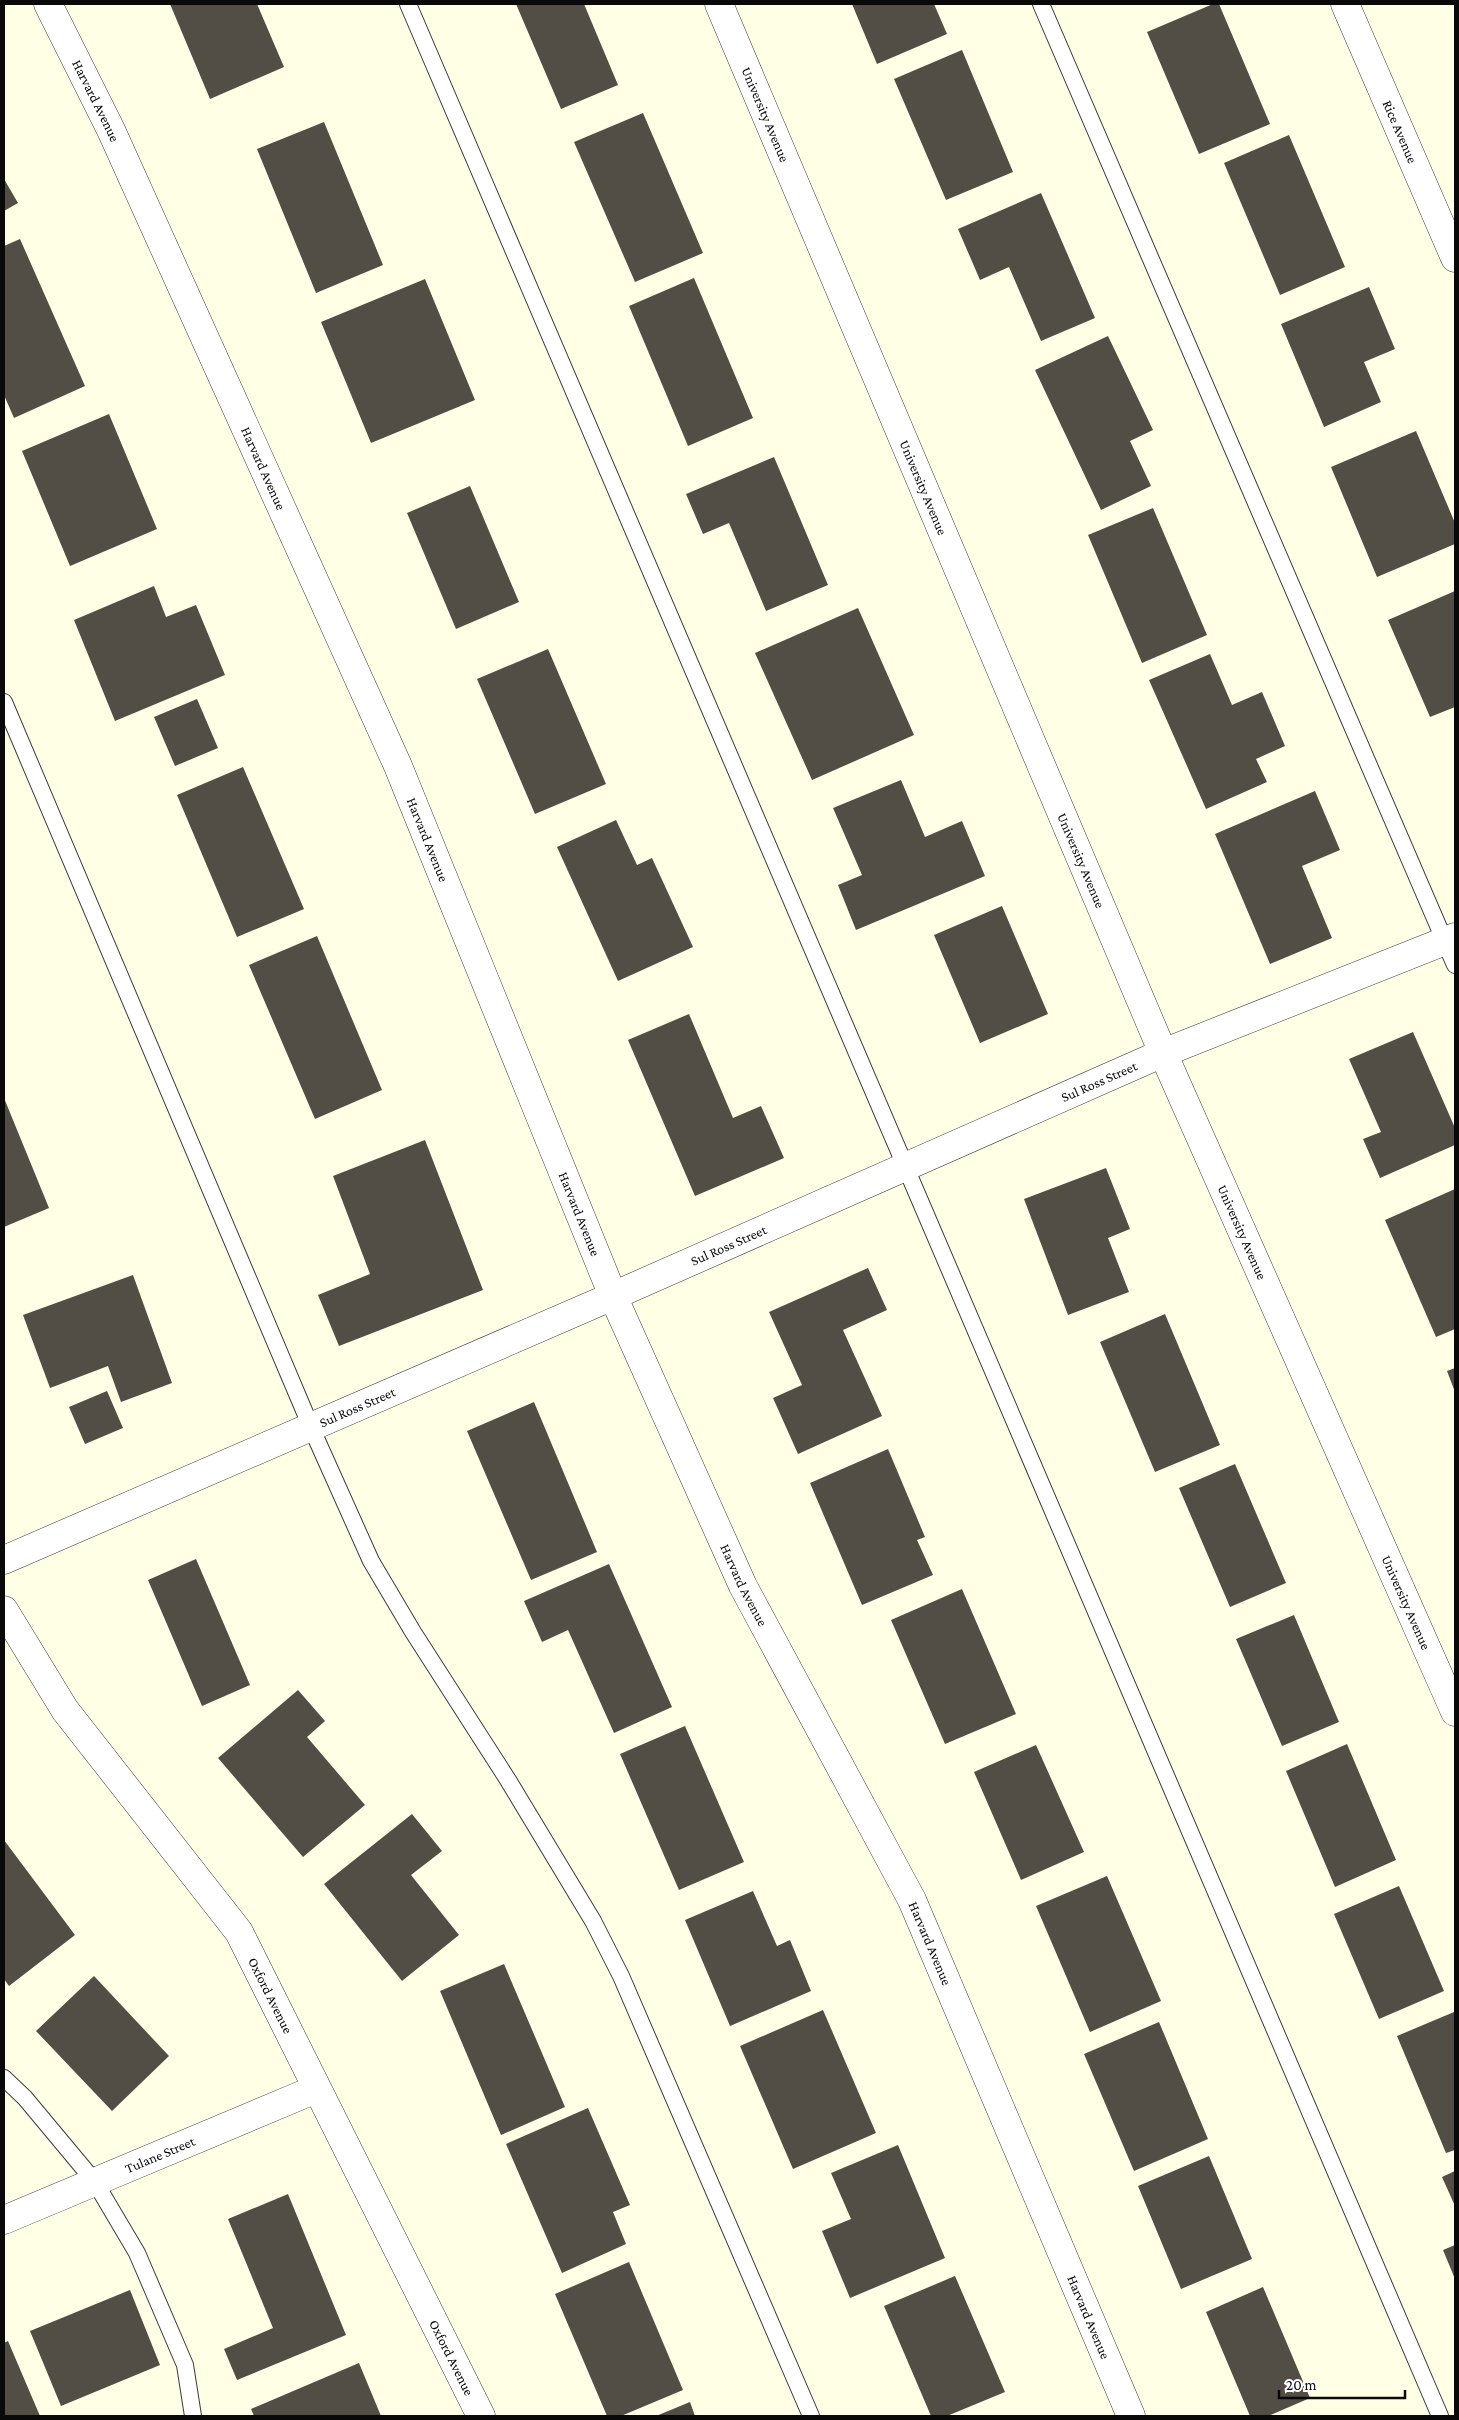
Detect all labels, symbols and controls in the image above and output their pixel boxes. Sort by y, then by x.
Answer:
street label: Harvard Avenue [69,57,123,144]
street label: University Avenue [739,65,793,164]
street label: Rice Avenue [1380,98,1421,166]
street label: Harvard Avenue [238,424,289,512]
street label: University Avenue [896,438,951,537]
street label: Harvard Avenue [404,795,452,884]
street label: University Avenue [1054,810,1109,910]
street label: Sul Ross Street [1058,1057,1140,1105]
street label: Harvard Avenue [555,1169,604,1258]
street label: University Avenue [1214,1182,1270,1282]
street label: Sul Ross Street [688,1221,769,1269]
street label: Sul Ross Street [317,1383,398,1430]
street label: Harvard Avenue [717,1542,771,1629]
street label: University Avenue [1379,1553,1434,1652]
street label: Harvard Avenue [906,1899,955,1988]
street label: Oxford Avenue [245,1955,296,2036]
street label: Tulane Street [122,2133,198,2176]
street label: Harvard Avenue [1064,2273,1114,2361]
street label: Oxford Avenue [426,2317,477,2398]
scale bar [1279,2368,1405,2400]
text: 20 m [1286,2377,1317,2393]

